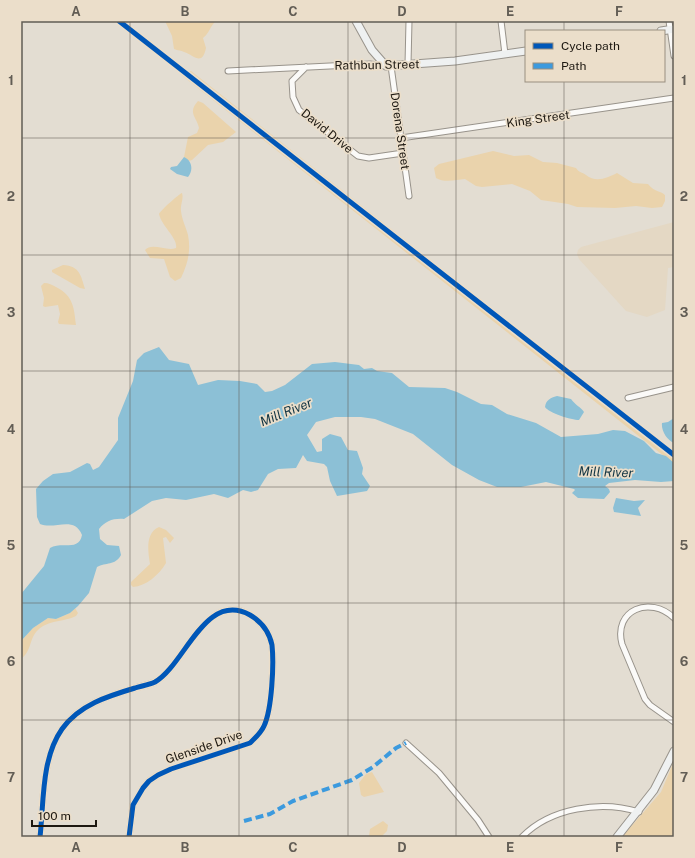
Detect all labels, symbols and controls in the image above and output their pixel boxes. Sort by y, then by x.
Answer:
text: A [71,4,81,19]
text: B [181,4,190,19]
text: C [288,4,298,19]
text: D [397,4,407,19]
text: E [506,4,514,19]
text: F [615,4,623,19]
legend [525,30,665,82]
text: Cycle path [561,39,620,53]
street label: Rathbun Street [334,57,420,73]
text: Path [561,59,587,73]
text: 1 [8,73,14,88]
text: 1 [681,73,687,88]
street label: Dorena Street [388,91,412,171]
street label: David Drive [298,106,356,156]
street label: King Street [506,108,571,130]
text: 2 [7,189,15,204]
text: 2 [680,189,688,204]
text: 3 [7,305,16,320]
text: 3 [680,305,689,320]
water label: Mill River [258,395,314,429]
text: 4 [7,422,16,437]
text: 4 [680,422,689,437]
water label: Mill River [578,464,634,480]
text: 5 [7,538,16,553]
text: 5 [680,538,689,553]
text: 6 [7,654,16,669]
text: 6 [680,654,689,669]
street label: Glenside Drive [164,727,244,767]
text: 7 [7,770,15,785]
text: 7 [680,770,688,785]
scale bar [32,802,96,828]
text: 100 m [38,809,71,823]
text: A [71,840,81,855]
text: B [181,840,190,855]
text: C [288,840,298,855]
text: D [397,840,407,855]
text: E [506,840,514,855]
text: F [615,840,623,855]

